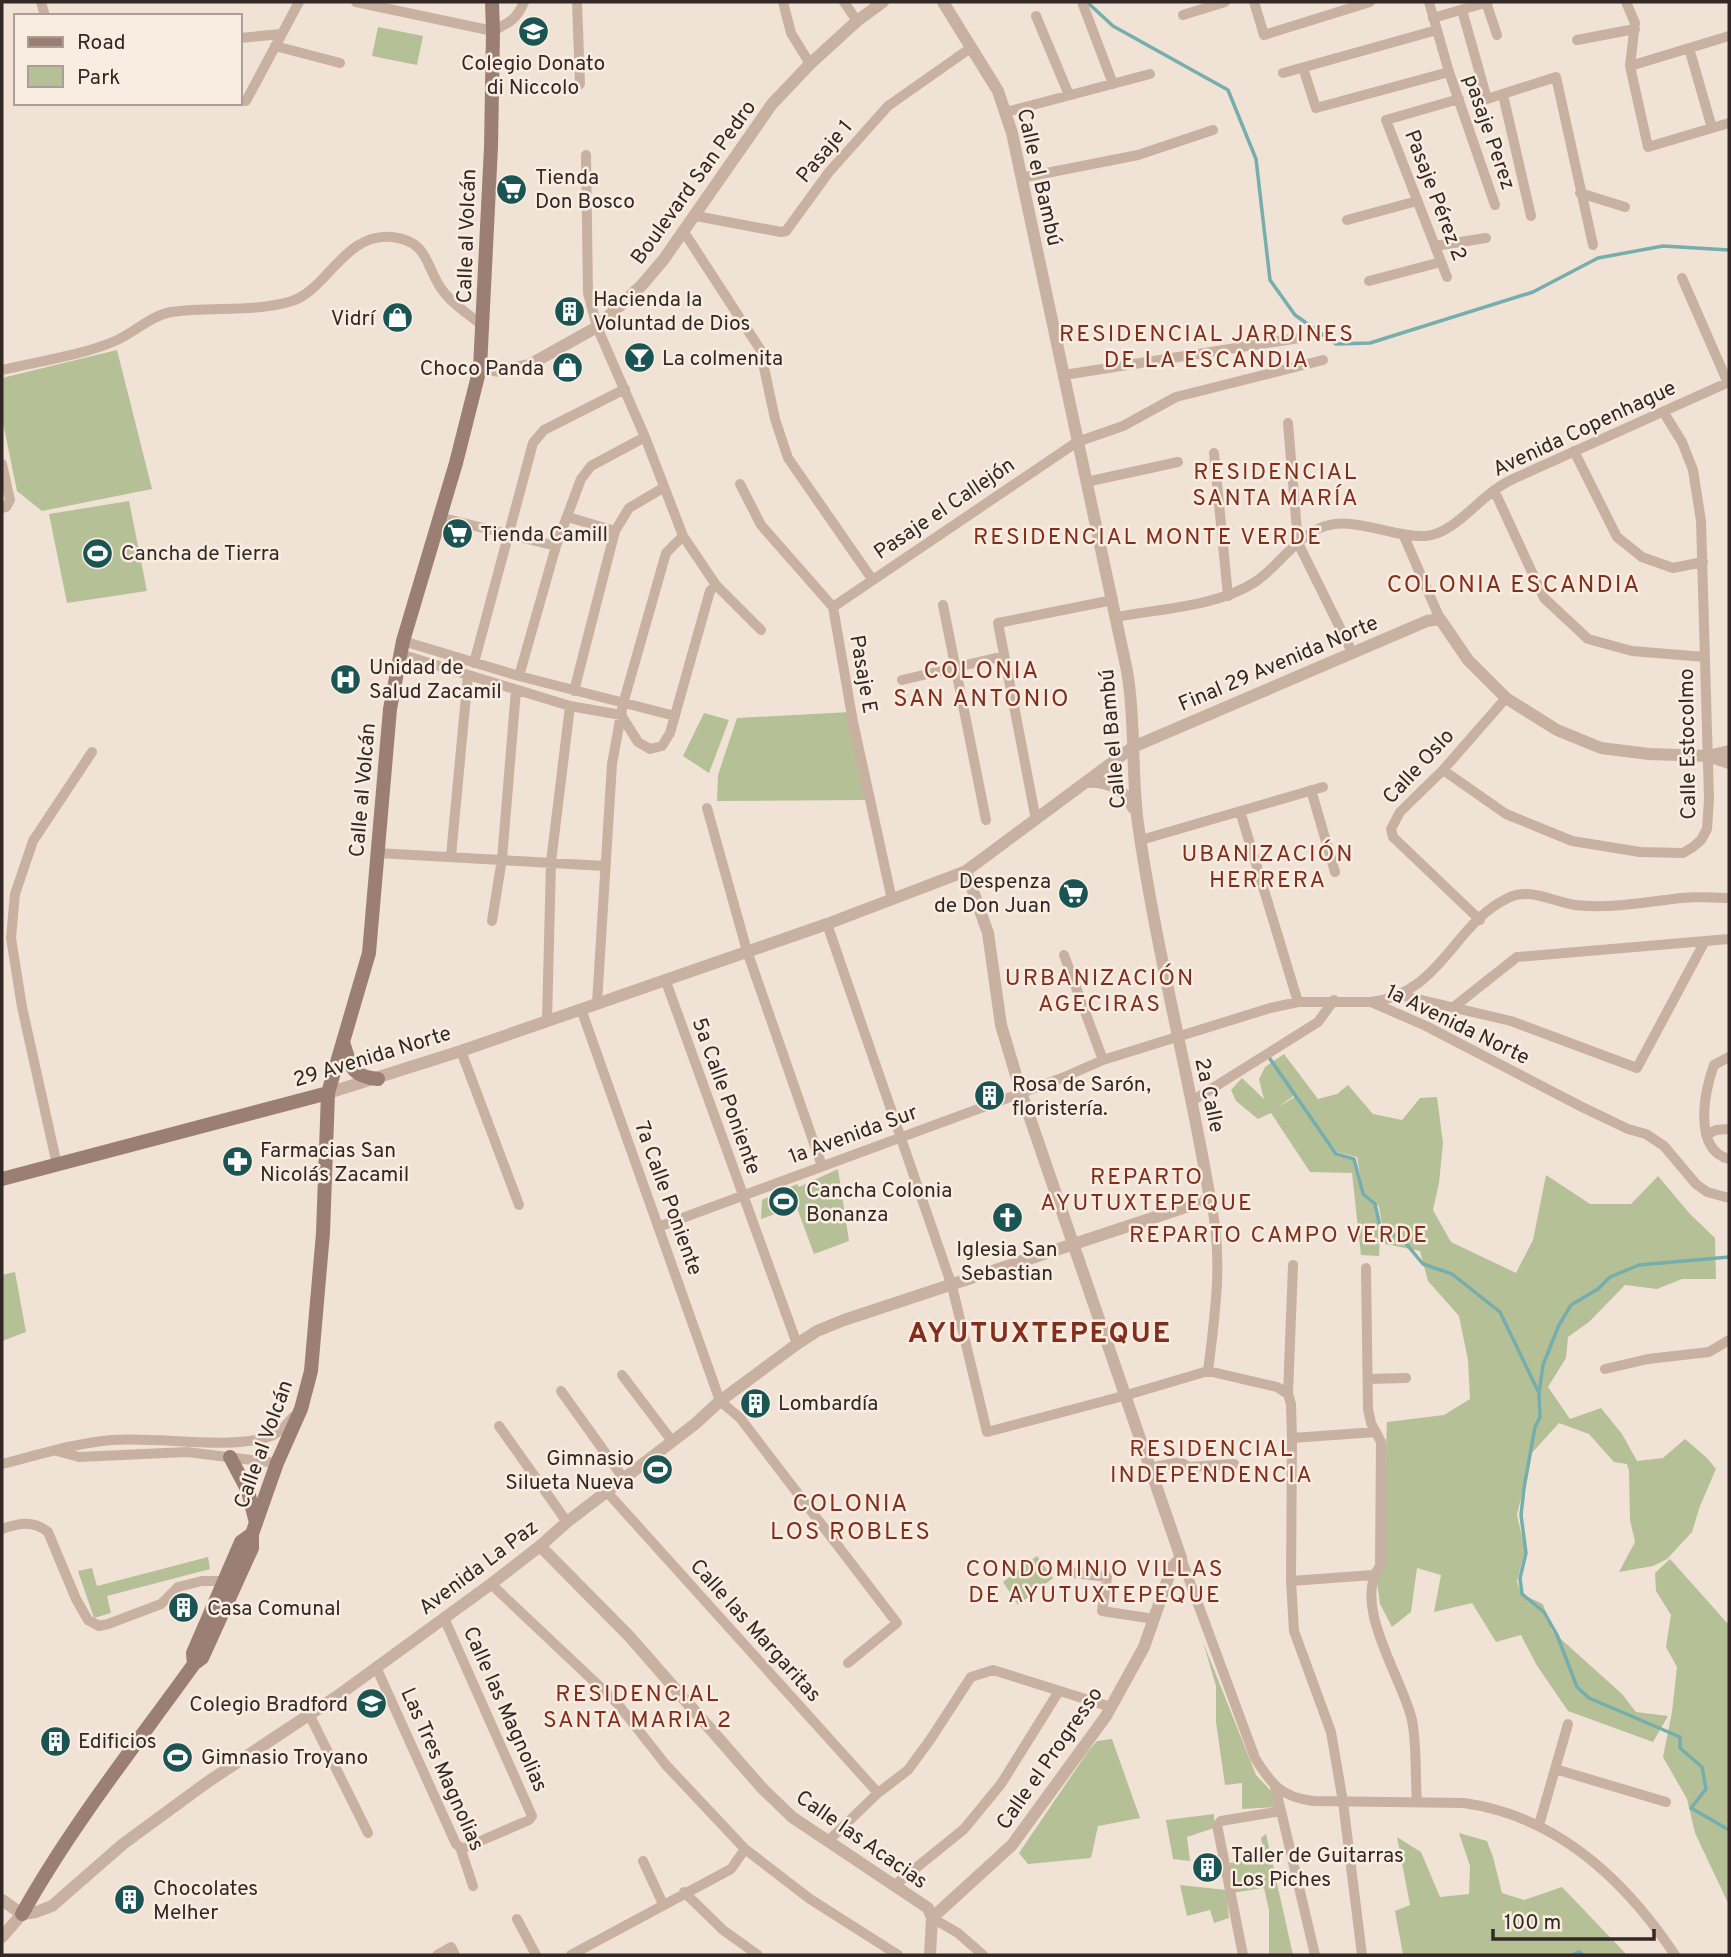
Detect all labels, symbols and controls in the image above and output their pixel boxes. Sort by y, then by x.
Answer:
legend [14,14,242,105]
school or university icon: Colegio Donato di Niccolo [516,14,550,48]
text: Road [77,30,126,57]
place label: Colegio Donato di Niccolo [461,51,605,102]
text: Park [77,65,120,92]
street label: pasaje Perez [1456,71,1521,194]
street label: Boulevard San Pedro [625,95,763,270]
street label: Calle el Bambú [1010,106,1067,249]
street label: Pasaje 1 [791,115,859,189]
street label: Pasaje Pérez 2 [1397,126,1472,265]
place label: Tienda Don Bosco [535,165,635,216]
street label: Calle al Volcán [452,168,483,304]
supermarket icon: Tienda Don Bosco [495,172,529,206]
place label: Hacienda la Voluntad de Dios [593,287,750,338]
building icon: Hacienda la Voluntad de Dios [553,294,587,328]
shop icon: Vidrí [381,301,415,335]
place label: Vidrí [331,306,377,333]
district label: RESIDENCIAL JARDINES DE LA ESCANDIA [1059,321,1355,376]
bar icon: La colmenita [622,341,656,375]
place label: La colmenita [662,346,783,373]
shop icon: Choco Panda [550,351,584,385]
place label: Choco Panda [420,356,544,383]
street label: Avenida Copenhague [1489,375,1681,484]
street label: Pasaje el Callejón [869,452,1020,566]
district label: RESIDENCIAL SANTA MARÍA [1192,459,1360,514]
supermarket icon: Tienda Camill [440,517,474,551]
place label: Tienda Camill [480,522,608,549]
district label: RESIDENCIAL MONTE VERDE [973,524,1323,553]
sports icon: Cancha de Tierra [81,536,115,570]
place label: Cancha de Tierra [121,541,280,568]
district label: COLONIA ESCANDIA [1387,571,1641,601]
street label: Final 29 Avenida Norte [1175,610,1383,719]
street label: Pasaje E [842,633,883,716]
place label: Unidad de Salud Zacamil [369,655,502,706]
district label: COLONIA SAN ANTONIO [893,657,1071,715]
hospital icon: Unidad de Salud Zacamil [329,662,363,696]
street label: Calle el Bambú [1094,668,1133,810]
street label: Calle Estocolmo [1674,668,1703,820]
street label: Calle al Volcán [344,722,383,858]
street label: Calle Oslo [1377,724,1461,811]
district label: UBANIZACIÓN HERRERA [1181,839,1355,896]
place label: Despenza de Don Juan [934,869,1051,920]
supermarket icon: Despenza de Don Juan [1057,876,1091,910]
district label: URBANIZACIÓN AGECIRAS [1005,963,1195,1020]
street label: 1a Avenida Norte [1381,979,1534,1072]
street label: 5a Calle Poniente [685,1014,766,1179]
street label: 29 Avenida Norte [290,1021,455,1094]
street label: 2a Calle [1187,1055,1230,1135]
place label: Rosa de Sarón, floristería. [1012,1072,1151,1123]
building icon: Rosa de Sarón, floristería. [972,1079,1006,1113]
street label: 1a Avenida Sur [785,1100,922,1171]
street label: 7a Calle Poniente [627,1118,708,1279]
place label: Farmacias San Nicolás Zacamil [260,1138,409,1189]
pharmacy icon: Farmacias San Nicolás Zacamil [220,1145,254,1179]
district label: REPARTO AYUTUXTEPEQUE [1040,1164,1254,1219]
place label: Cancha Colonia Bonanza [806,1178,952,1229]
sports icon: Cancha Colonia Bonanza [766,1185,800,1219]
church icon: Iglesia San Sebastian [990,1200,1024,1234]
district label: REPARTO CAMPO VERDE [1129,1222,1429,1251]
place label: Iglesia San Sebastian [956,1237,1058,1288]
district label: AYUTUXTEPEQUE [908,1317,1172,1353]
street label: Calle al Volcán [229,1377,300,1512]
building icon: Lombardía [738,1386,772,1420]
place label: Lombardía [778,1391,878,1418]
district label: RESIDENCIAL INDEPENDENCIA [1110,1436,1314,1491]
place label: Gimnasio Silueta Nueva [505,1446,634,1497]
sports icon: Gimnasio Silueta Nueva [640,1453,674,1487]
district label: COLONIA LOS ROBLES [770,1490,932,1548]
street label: Avenida La Paz [414,1515,544,1622]
street label: Calle las Margaritas [683,1554,826,1708]
district label: CONDOMINIO VILLAS DE AYUTUXTEPEQUE [966,1556,1224,1611]
building icon: Casa Comunal [167,1591,201,1625]
place label: Casa Comunal [207,1596,341,1623]
street label: Calle las Magnolias [456,1623,553,1797]
district label: RESIDENCIAL SANTA MARIA 2 [543,1681,733,1736]
street label: Calle el Progresso [991,1682,1110,1836]
street label: Las Tres Magnolias [394,1684,490,1855]
school or university icon: Colegio Bradford [354,1687,388,1721]
place label: Colegio Bradford [189,1692,348,1719]
building icon: Edificios [38,1724,72,1758]
place label: Edificios [78,1729,157,1756]
sports icon: Gimnasio Troyano [161,1740,195,1774]
place label: Gimnasio Troyano [201,1745,368,1772]
street label: Calle las Acacias [790,1785,932,1896]
place label: Taller de Guitarras Los Piches [1231,1843,1404,1894]
building icon: Taller de Guitarras Los Piches [1191,1850,1225,1884]
place label: Chocolates Melher [153,1876,258,1927]
building icon: Chocolates Melher [113,1883,147,1917]
scale bar [1493,1898,1654,1942]
text: 100 m [1504,1910,1561,1937]

